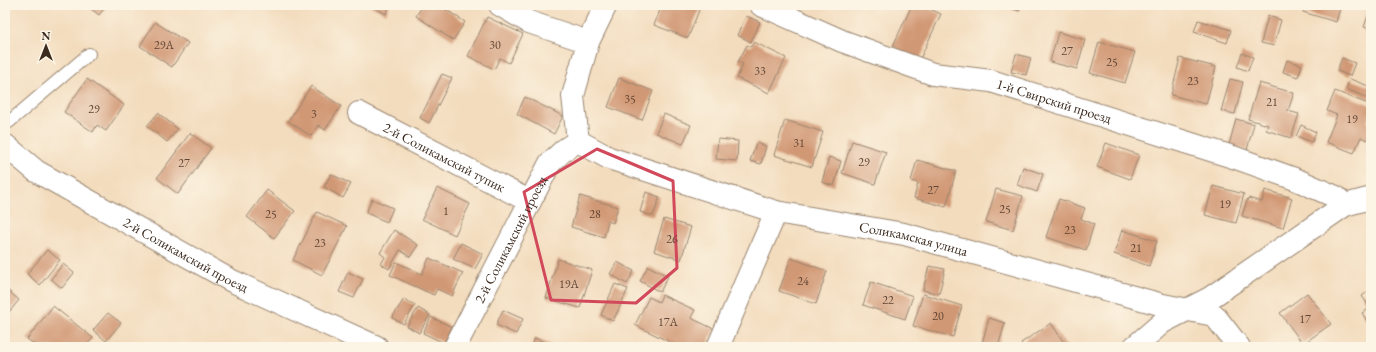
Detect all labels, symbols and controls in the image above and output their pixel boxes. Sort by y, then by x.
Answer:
north arrow [26,26,66,66]
text: N [42,29,51,43]
house number: 29А [154,37,175,53]
house number: 30 [489,37,501,53]
house number: 27 [1061,43,1073,59]
house number: 25 [1106,54,1118,70]
house number: 33 [754,63,766,79]
house number: 23 [1187,73,1199,89]
street label: 1-й Свирский проезд [994,74,1114,128]
house number: 35 [624,91,636,107]
house number: 21 [1266,94,1278,110]
house number: 29 [88,101,100,117]
house number: 3 [311,106,317,122]
house number: 19 [1346,111,1358,127]
street label: 2-й Соликамский тупик [380,118,509,196]
house number: 31 [793,135,805,151]
house number: 29 [858,154,870,170]
house number: 27 [178,155,190,171]
street label: 2-й Соликамский проезд [470,172,551,306]
house number: 27 [927,182,939,198]
house number: 19 [1219,196,1231,212]
house number: 25 [999,201,1011,217]
house number: 1 [443,203,449,219]
house number: 25 [265,206,277,222]
house number: 28 [589,206,601,222]
street label: 2-й Соликамский проезд [120,213,252,296]
street label: Соликамская улица [858,217,970,260]
house number: 23 [1064,222,1076,238]
house number: 26 [666,231,678,247]
house number: 23 [314,235,326,251]
house number: 21 [1130,240,1142,256]
house number: 24 [797,273,809,289]
house number: 19А [559,276,580,292]
house number: 22 [882,292,894,308]
house number: 20 [932,308,944,324]
house number: 17 [1299,311,1311,327]
house number: 17А [658,314,679,330]

